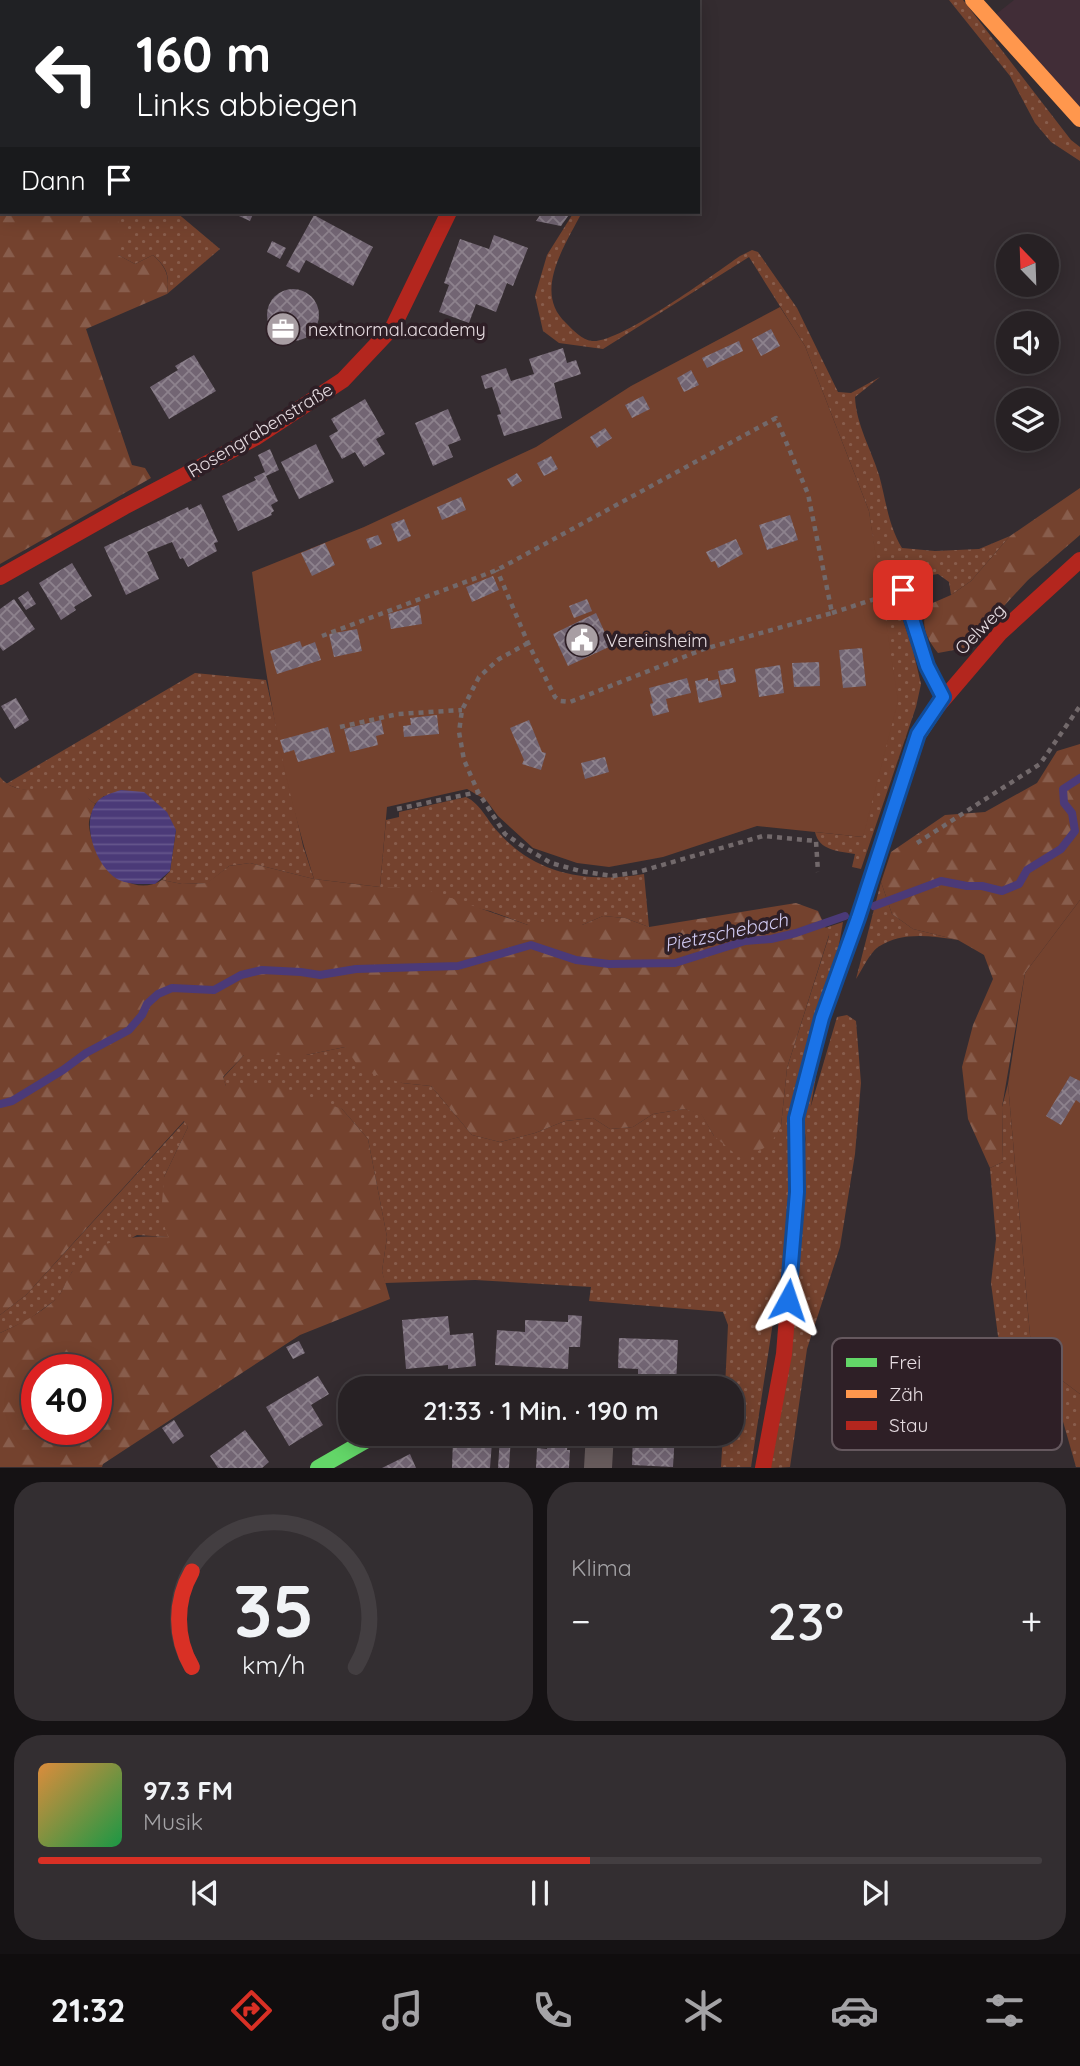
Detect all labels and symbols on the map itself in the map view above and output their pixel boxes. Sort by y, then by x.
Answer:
north arrow [996,234,1059,298]
office icon: nextnormal.academy [264,310,302,348]
place label: nextnormal.academy [308,318,486,341]
street label: Rosengrabenstraße [183,378,337,482]
pin [873,560,933,620]
street label: Oelweg [950,598,1010,660]
public building icon: Vereinsheim [563,621,601,659]
place label: Vereinsheim [606,629,708,652]
water label: Pietzschebach [662,907,791,957]
position arrow [751,1263,825,1337]
legend [832,1338,1062,1450]
text: Frei [889,1350,921,1374]
speed limit sign: 40 [21,1354,112,1445]
text: Zäh [889,1382,924,1406]
text: Stau [889,1413,928,1437]

